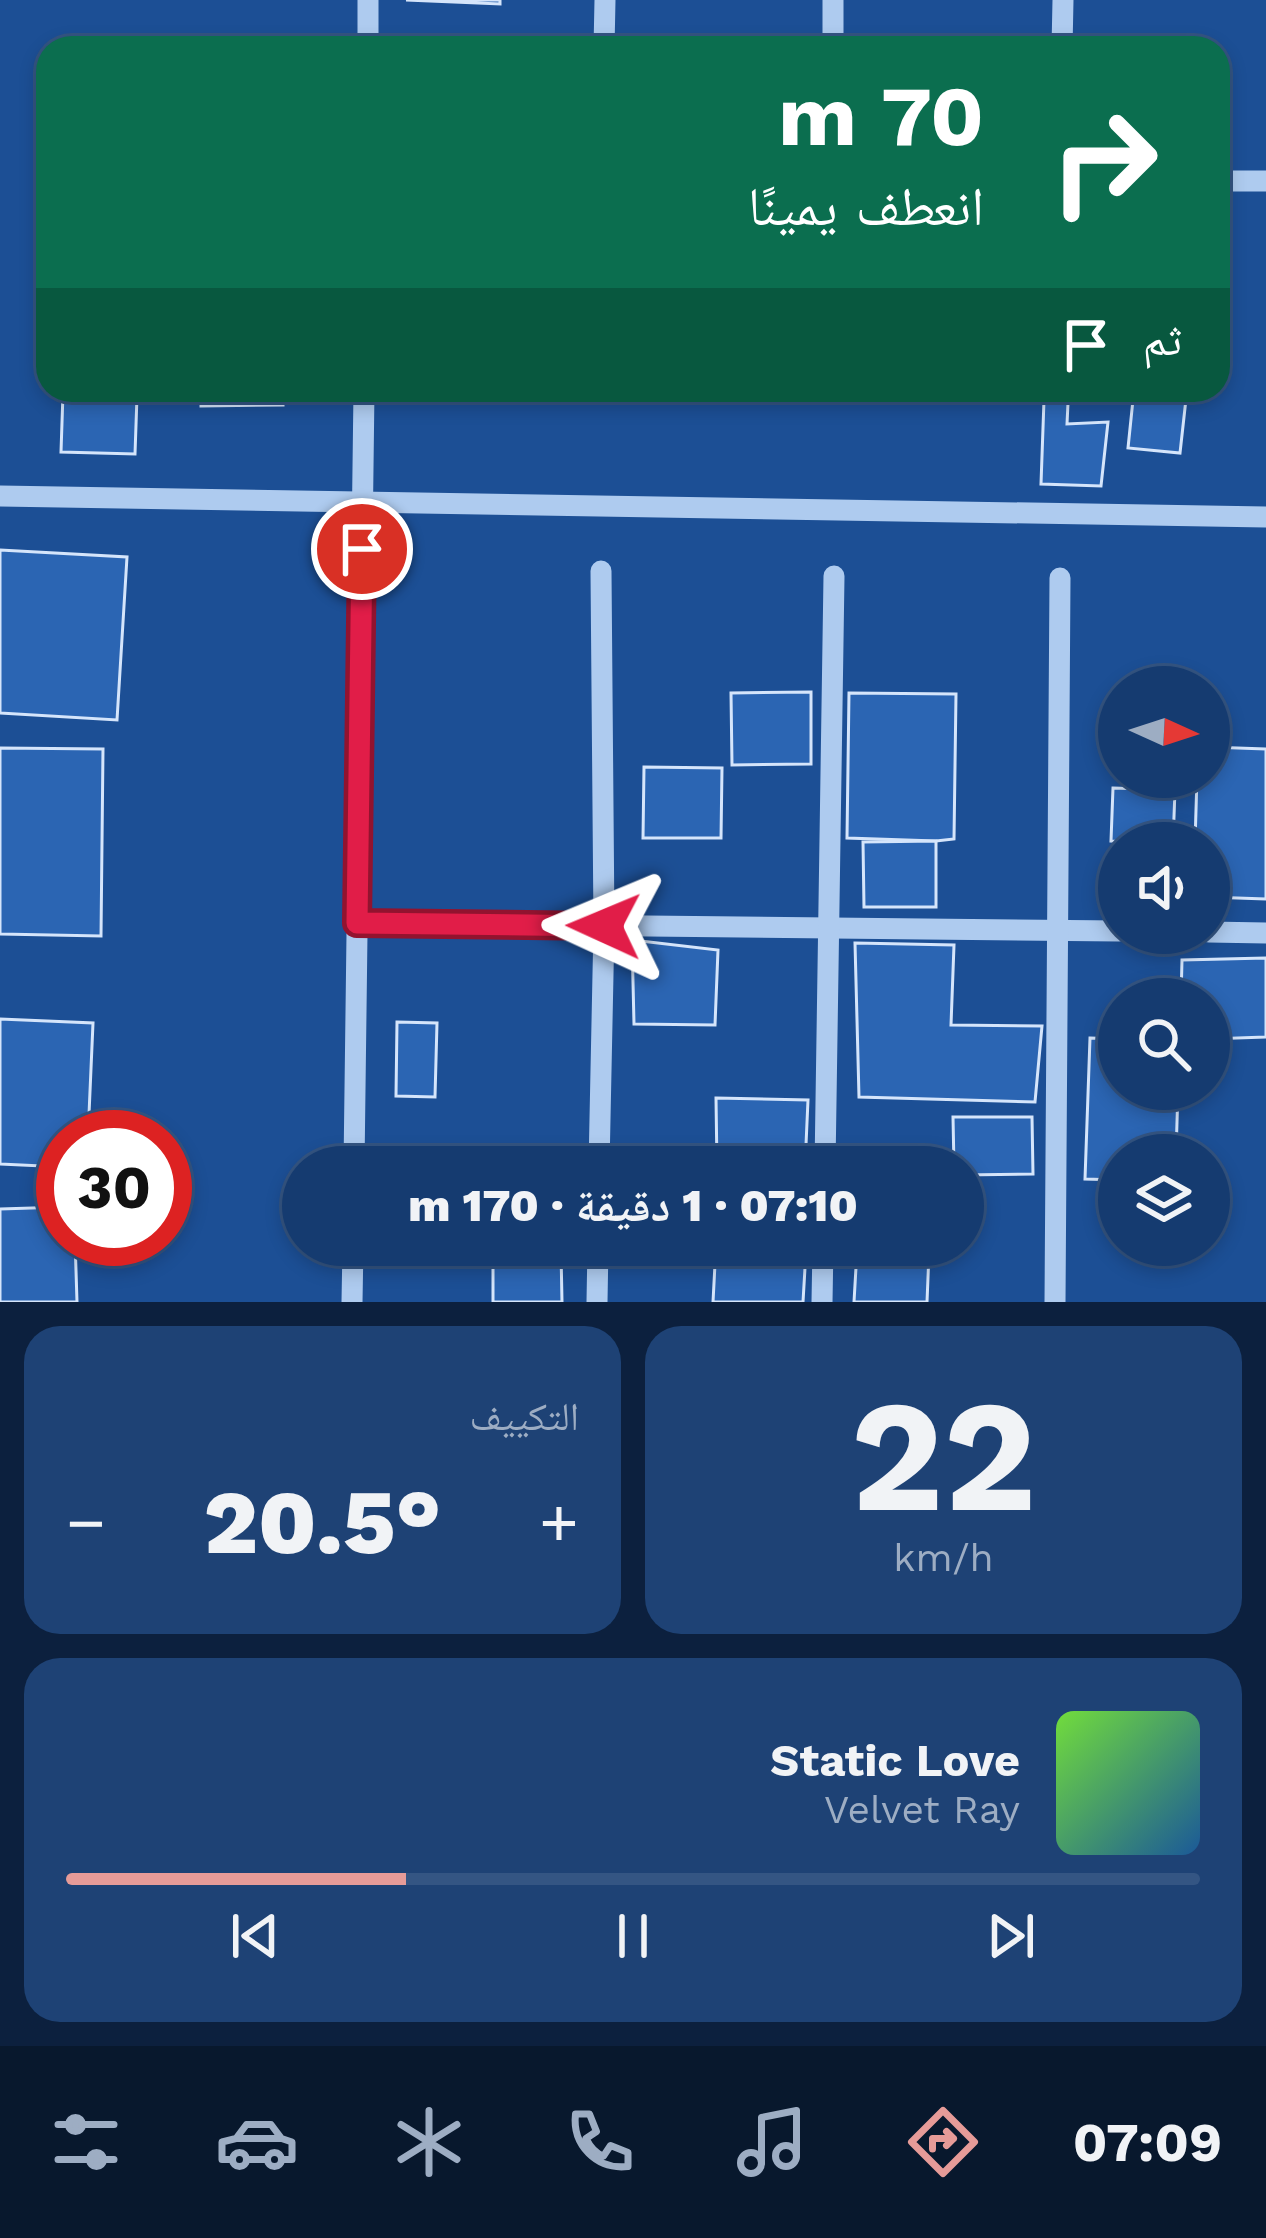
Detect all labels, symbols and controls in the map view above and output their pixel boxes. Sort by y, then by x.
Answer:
text: 70 m [778,67,984,165]
icon: right [1026,84,1182,240]
text: انعطف يمينًا [748,175,984,238]
icon: arrive [1053,312,1119,378]
text: ثم [1143,313,1182,366]
pin [311,498,413,600]
icon: arrive [329,516,395,582]
north arrow [1098,666,1230,798]
map controls [1098,666,1230,1266]
button: sound [1098,822,1230,954]
position arrow [541,863,667,989]
button: search [1098,978,1230,1110]
speed limit sign: 30 [36,1110,192,1266]
button: layers [1098,1134,1230,1266]
text: 07:10 · 1 دقيقة · 170 m [408,1179,858,1232]
text: 22 [851,1365,1036,1548]
text: التكييف [470,1394,579,1439]
text: 20.5° [204,1469,441,1575]
text: − [66,1484,106,1561]
text: + [539,1484,579,1561]
text: km/h [893,1535,994,1580]
text: Static Love [770,1734,1020,1787]
text: Velvet Ray [824,1787,1020,1832]
icon: previous [222,1903,288,1969]
icon: pause [600,1903,666,1969]
icon: next [978,1903,1044,1969]
icon: filters [44,2100,128,2184]
icon: car [215,2100,299,2184]
icon: climate [387,2100,471,2184]
icon: phone [558,2100,642,2184]
icon: music [730,2100,814,2184]
icon: directions [901,2100,985,2184]
text: 07:09 [1073,2111,1222,2174]

